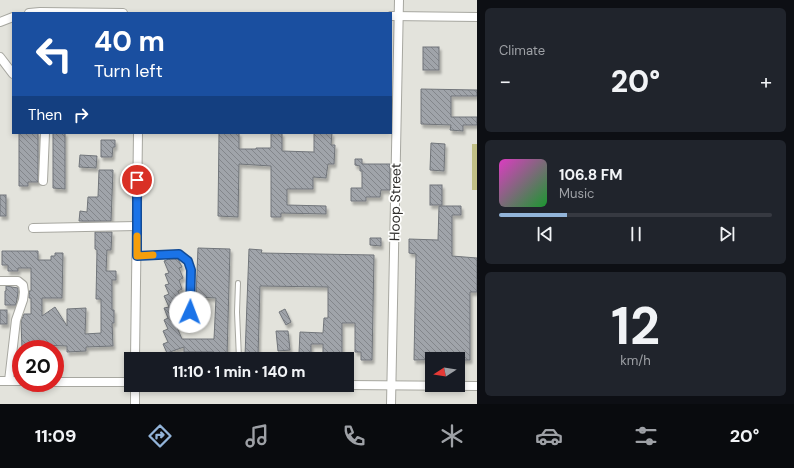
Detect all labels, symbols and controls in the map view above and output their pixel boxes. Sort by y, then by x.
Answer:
text: 40 m [94,23,165,60]
icon: left [28,28,80,80]
text: Climate [499,42,545,59]
text: Turn left [94,59,163,83]
text: 20° [611,62,660,101]
text: − [499,67,511,96]
text: + [760,67,772,96]
icon: right [70,104,92,126]
text: Then [28,105,62,125]
pin [120,163,154,197]
street label: Hoop Street [385,163,405,241]
text: 106.8 FM [559,165,622,185]
icon: arrive [126,169,148,191]
text: Music [559,185,594,202]
icon: previous [534,223,556,245]
icon: pause [625,223,647,245]
icon: next [716,223,738,245]
position arrow [169,291,211,333]
text: 12 [611,292,660,360]
speed limit sign: 20 [12,340,64,392]
north arrow [425,352,465,392]
map controls [425,352,465,392]
text: km/h [620,352,651,369]
text: 11:10 · 1 min · 140 m [172,362,306,382]
icon: directions [146,422,174,450]
icon: music [243,422,271,450]
icon: phone [340,422,368,450]
icon: climate [438,422,466,450]
icon: car [535,422,563,450]
icon: filters [632,422,660,450]
text: 11:09 [35,424,76,448]
text: 20° [730,424,759,448]

